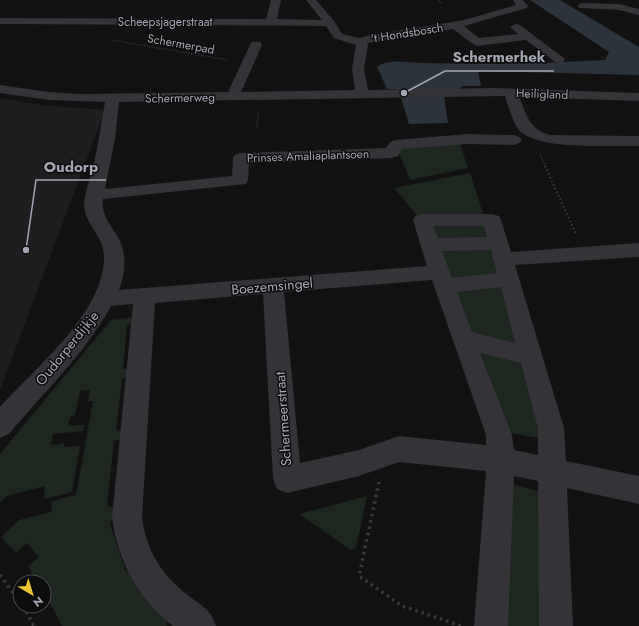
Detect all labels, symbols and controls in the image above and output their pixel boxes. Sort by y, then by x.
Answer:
street label: Scheepsjagerstraat [118,13,213,31]
street label: 't Hondsbosch [369,18,445,48]
street label: Schermerpad [146,29,216,59]
callout: Schermerhek [445,44,554,71]
text: Schermerhek [453,46,546,68]
street label: Heiligland [516,84,568,104]
street label: Schermerweg [145,88,215,108]
street label: Prinses Amaliaplantsoen [246,145,370,167]
callout: Oudorp [36,153,106,180]
text: Oudorp [44,156,98,178]
street label: Boezemsingel [230,272,314,300]
street label: Oudorperdijkje [31,306,103,390]
street label: Schermeerstraat [270,371,296,467]
north arrow [12,574,52,614]
text: N [30,593,47,611]

